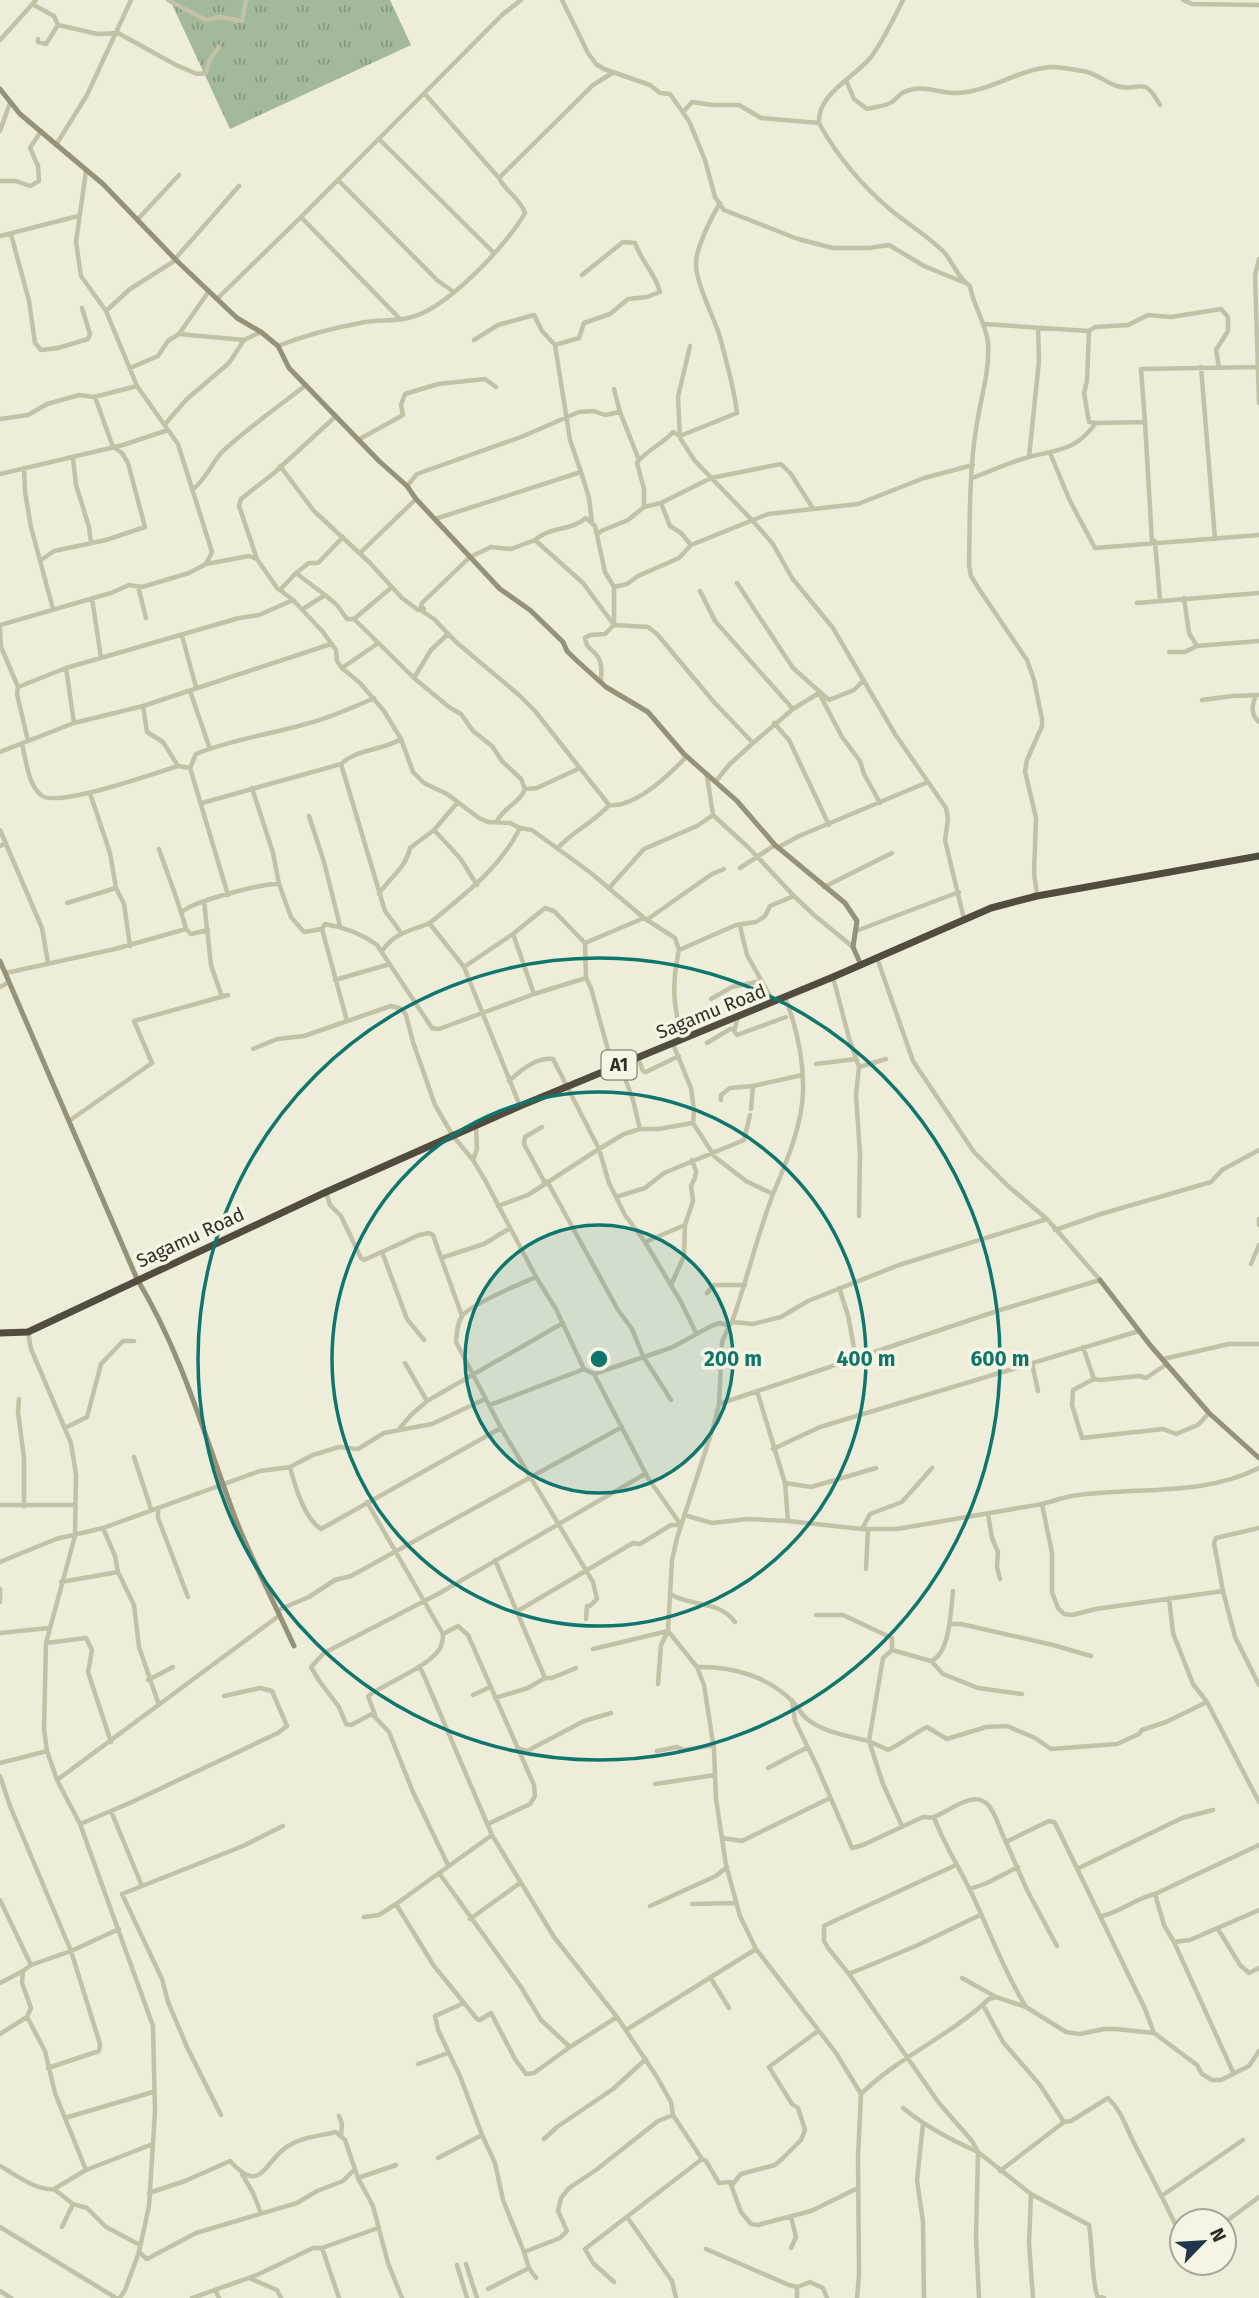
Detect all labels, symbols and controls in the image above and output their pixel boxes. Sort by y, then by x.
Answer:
street label: Sagamu Road [653,979,770,1044]
road number: A1 [602,1050,636,1080]
street label: Sagamu Road [133,1202,248,1273]
text: 200 m [704,1346,762,1372]
text: 400 m [836,1346,896,1372]
text: 600 m [970,1346,1030,1372]
centre of rings [587,1347,611,1371]
north arrow [1168,2207,1238,2277]
text: N [1205,2224,1231,2246]

